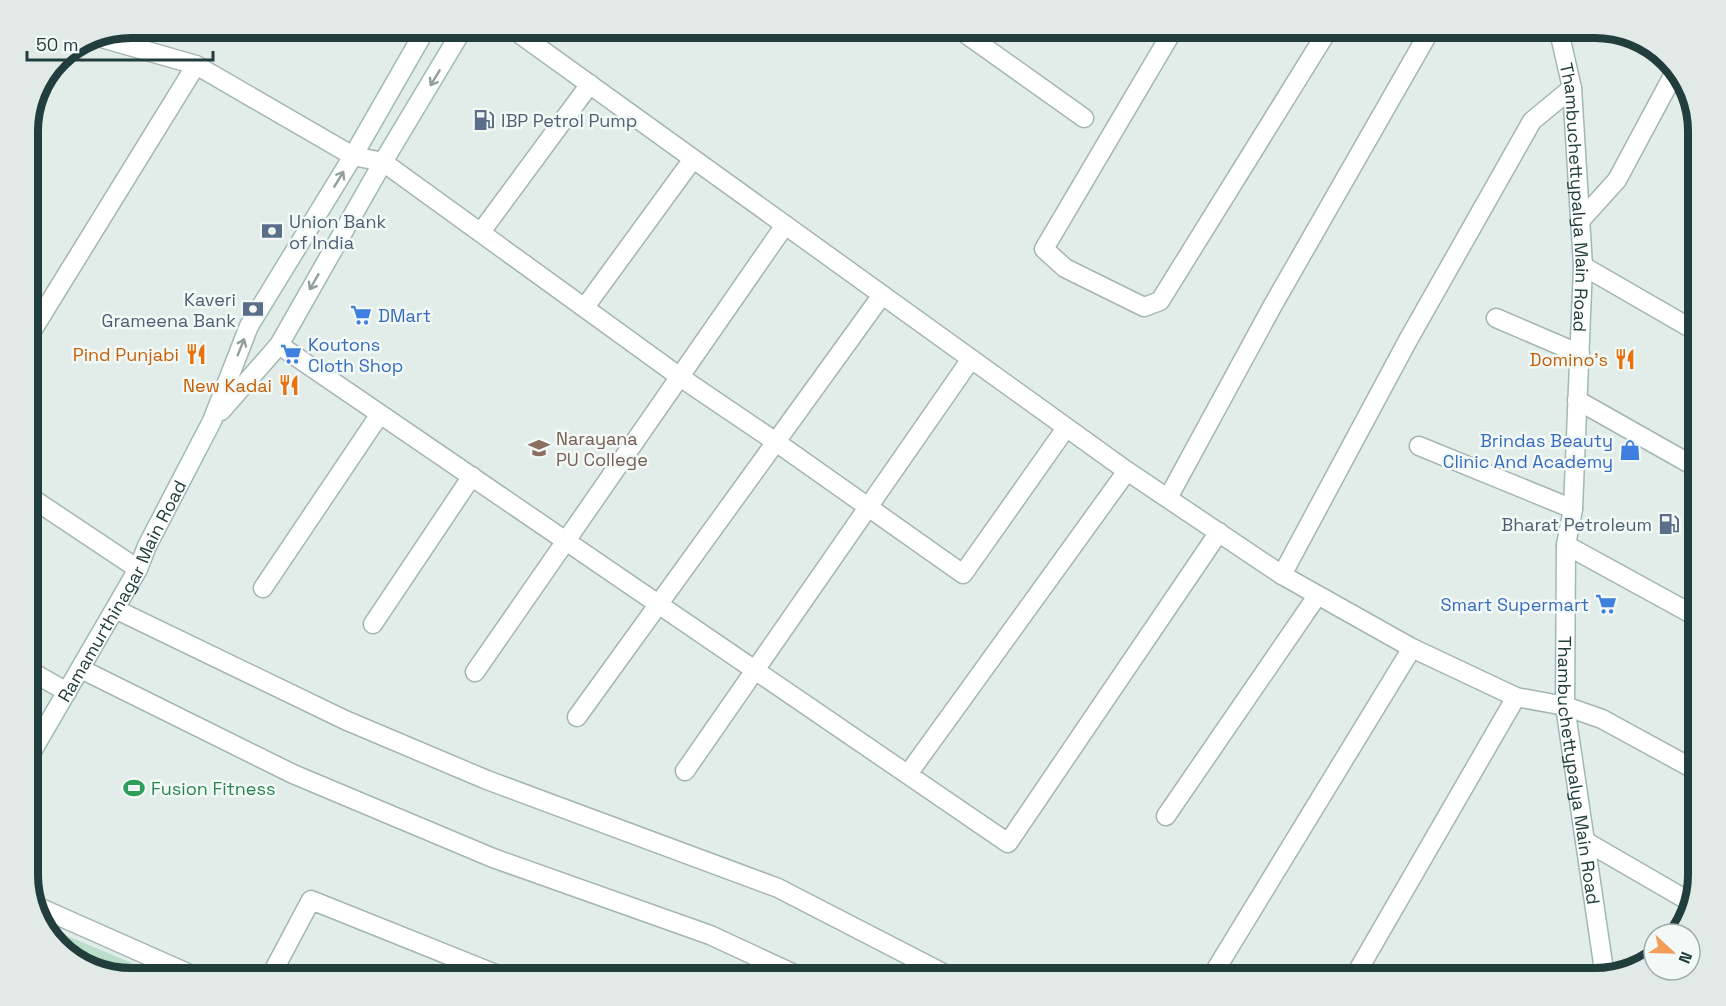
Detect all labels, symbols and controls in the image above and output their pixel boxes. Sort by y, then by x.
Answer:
scale bar [27,24,213,62]
text: 50 m [36,33,78,56]
street label: Thambuchettypalya Main Road [1555,60,1595,333]
one-way arrow [429,68,440,86]
fuel station icon: IBP Petrol Pump [472,108,496,132]
place label: IBP Petrol Pump [501,109,637,132]
one-way arrow [333,171,345,188]
place label: Union Bank of India [289,210,386,254]
bank icon: Union Bank of India [260,219,284,243]
one-way arrow [308,273,320,290]
place label: Kaveri Grameena Bank [102,288,236,332]
bank icon: Kaveri Grameena Bank [241,297,265,321]
supermarket icon: DMart [349,303,373,327]
place label: DMart [378,304,431,327]
place label: Koutons Cloth Shop [308,333,403,377]
one-way arrow [236,338,247,357]
restaurant icon: Pind Punjabi [184,342,208,366]
supermarket icon: Koutons Cloth Shop [279,342,303,366]
place label: Pind Punjabi [73,343,179,366]
restaurant icon: Domino's [1613,347,1637,371]
place label: Domino's [1530,348,1608,371]
restaurant icon: New Kadai [277,373,301,397]
place label: New Kadai [183,374,272,397]
place label: Narayana PU College [556,427,648,471]
place label: Brindas Beauty Clinic And Academy [1443,429,1613,473]
school or university icon: Narayana PU College [527,436,551,460]
shop icon: Brindas Beauty Clinic And Academy [1618,438,1642,462]
street label: Ramamurthinagar Main Road [52,476,191,706]
fuel station icon: Bharat Petroleum [1657,512,1681,536]
place label: Bharat Petroleum [1501,513,1652,536]
supermarket icon: Smart Supermart [1594,592,1618,616]
place label: Smart Supermart [1440,593,1589,616]
street label: Thambuchettypalya Main Road [1553,636,1606,906]
sports icon: Fusion Fitness [122,776,146,800]
place label: Fusion Fitness [151,777,276,800]
north arrow [1642,922,1702,982]
text: N [1674,949,1697,966]

